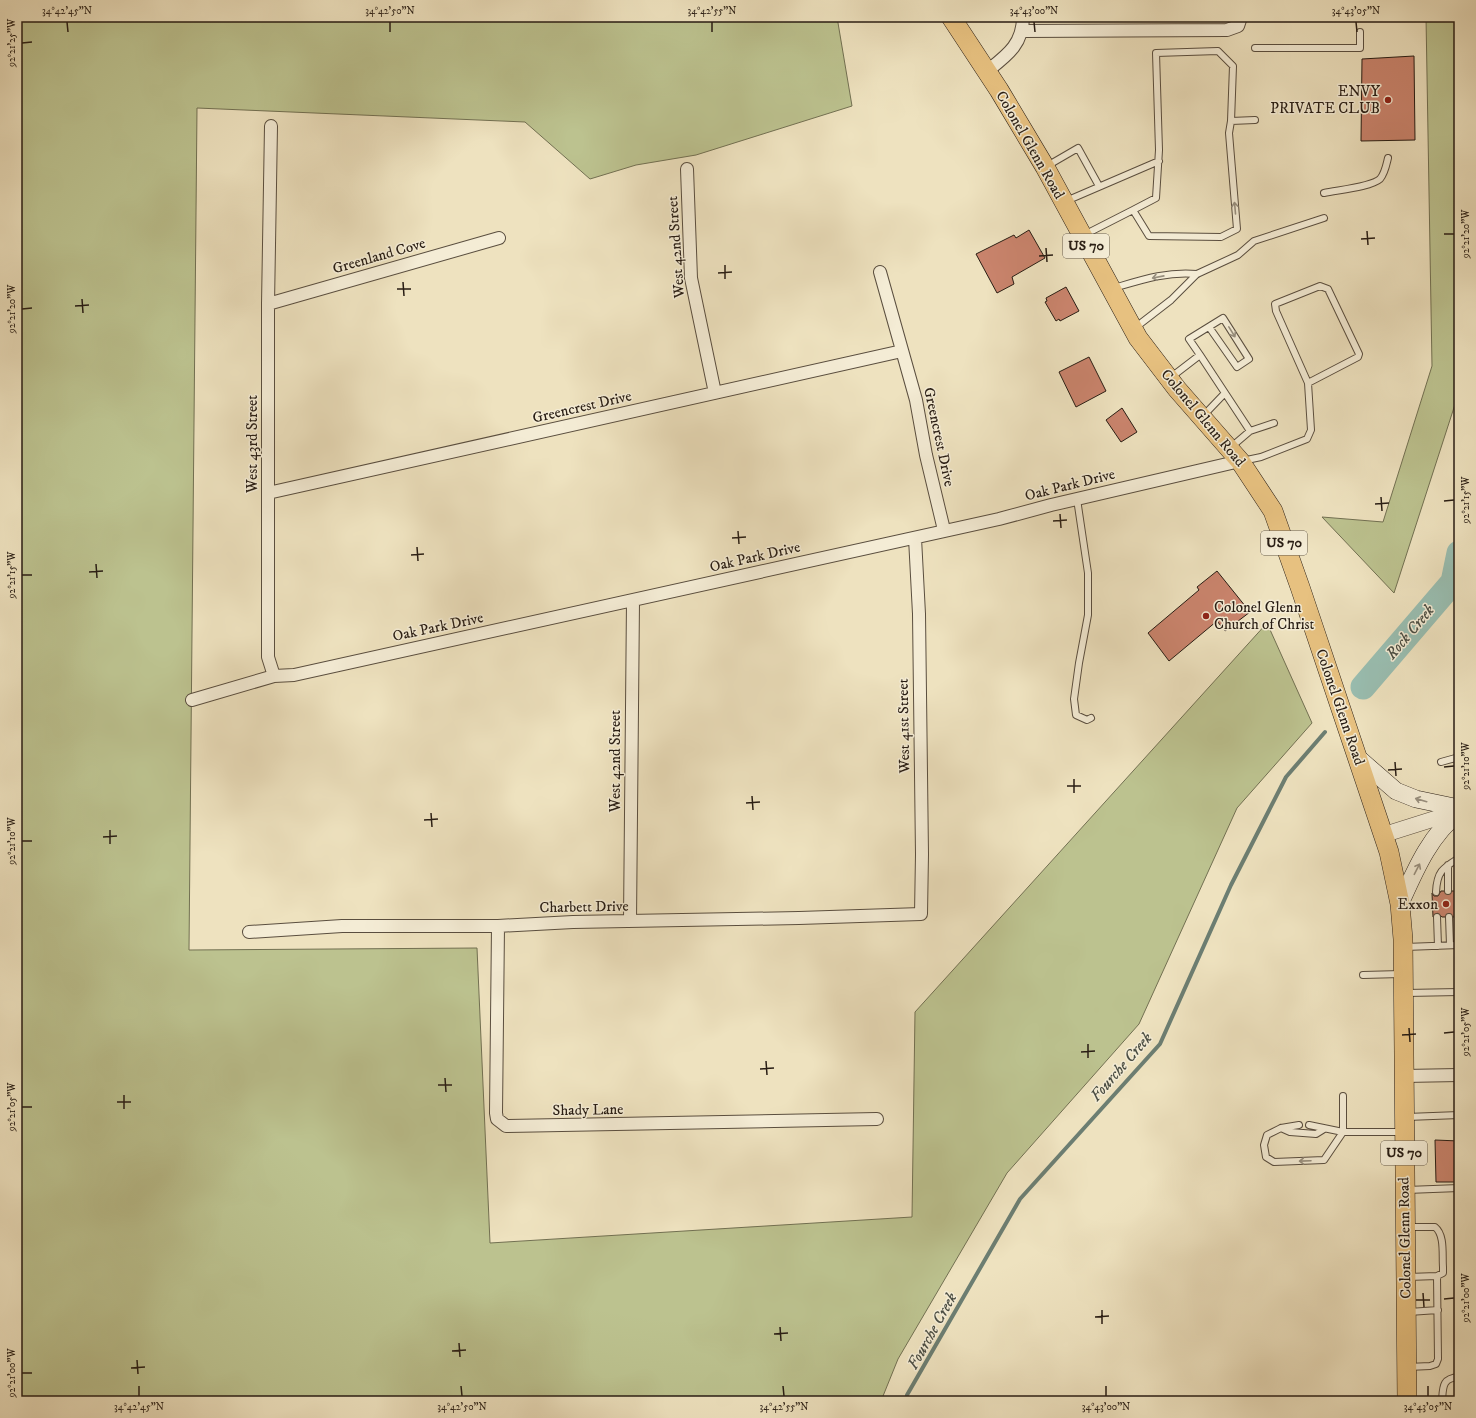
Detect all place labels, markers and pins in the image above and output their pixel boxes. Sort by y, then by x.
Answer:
place label: ENVY PRIVATE CLUB [1270,82,1381,118]
marker: ENVY PRIVATE CLUB [1383,95,1393,105]
place label: Colonel Glenn Church of Christ [1214,598,1315,634]
marker: Colonel Glenn Church of Christ [1201,611,1211,621]
place label: Exxon [1398,895,1438,914]
marker: Exxon [1441,899,1451,909]

